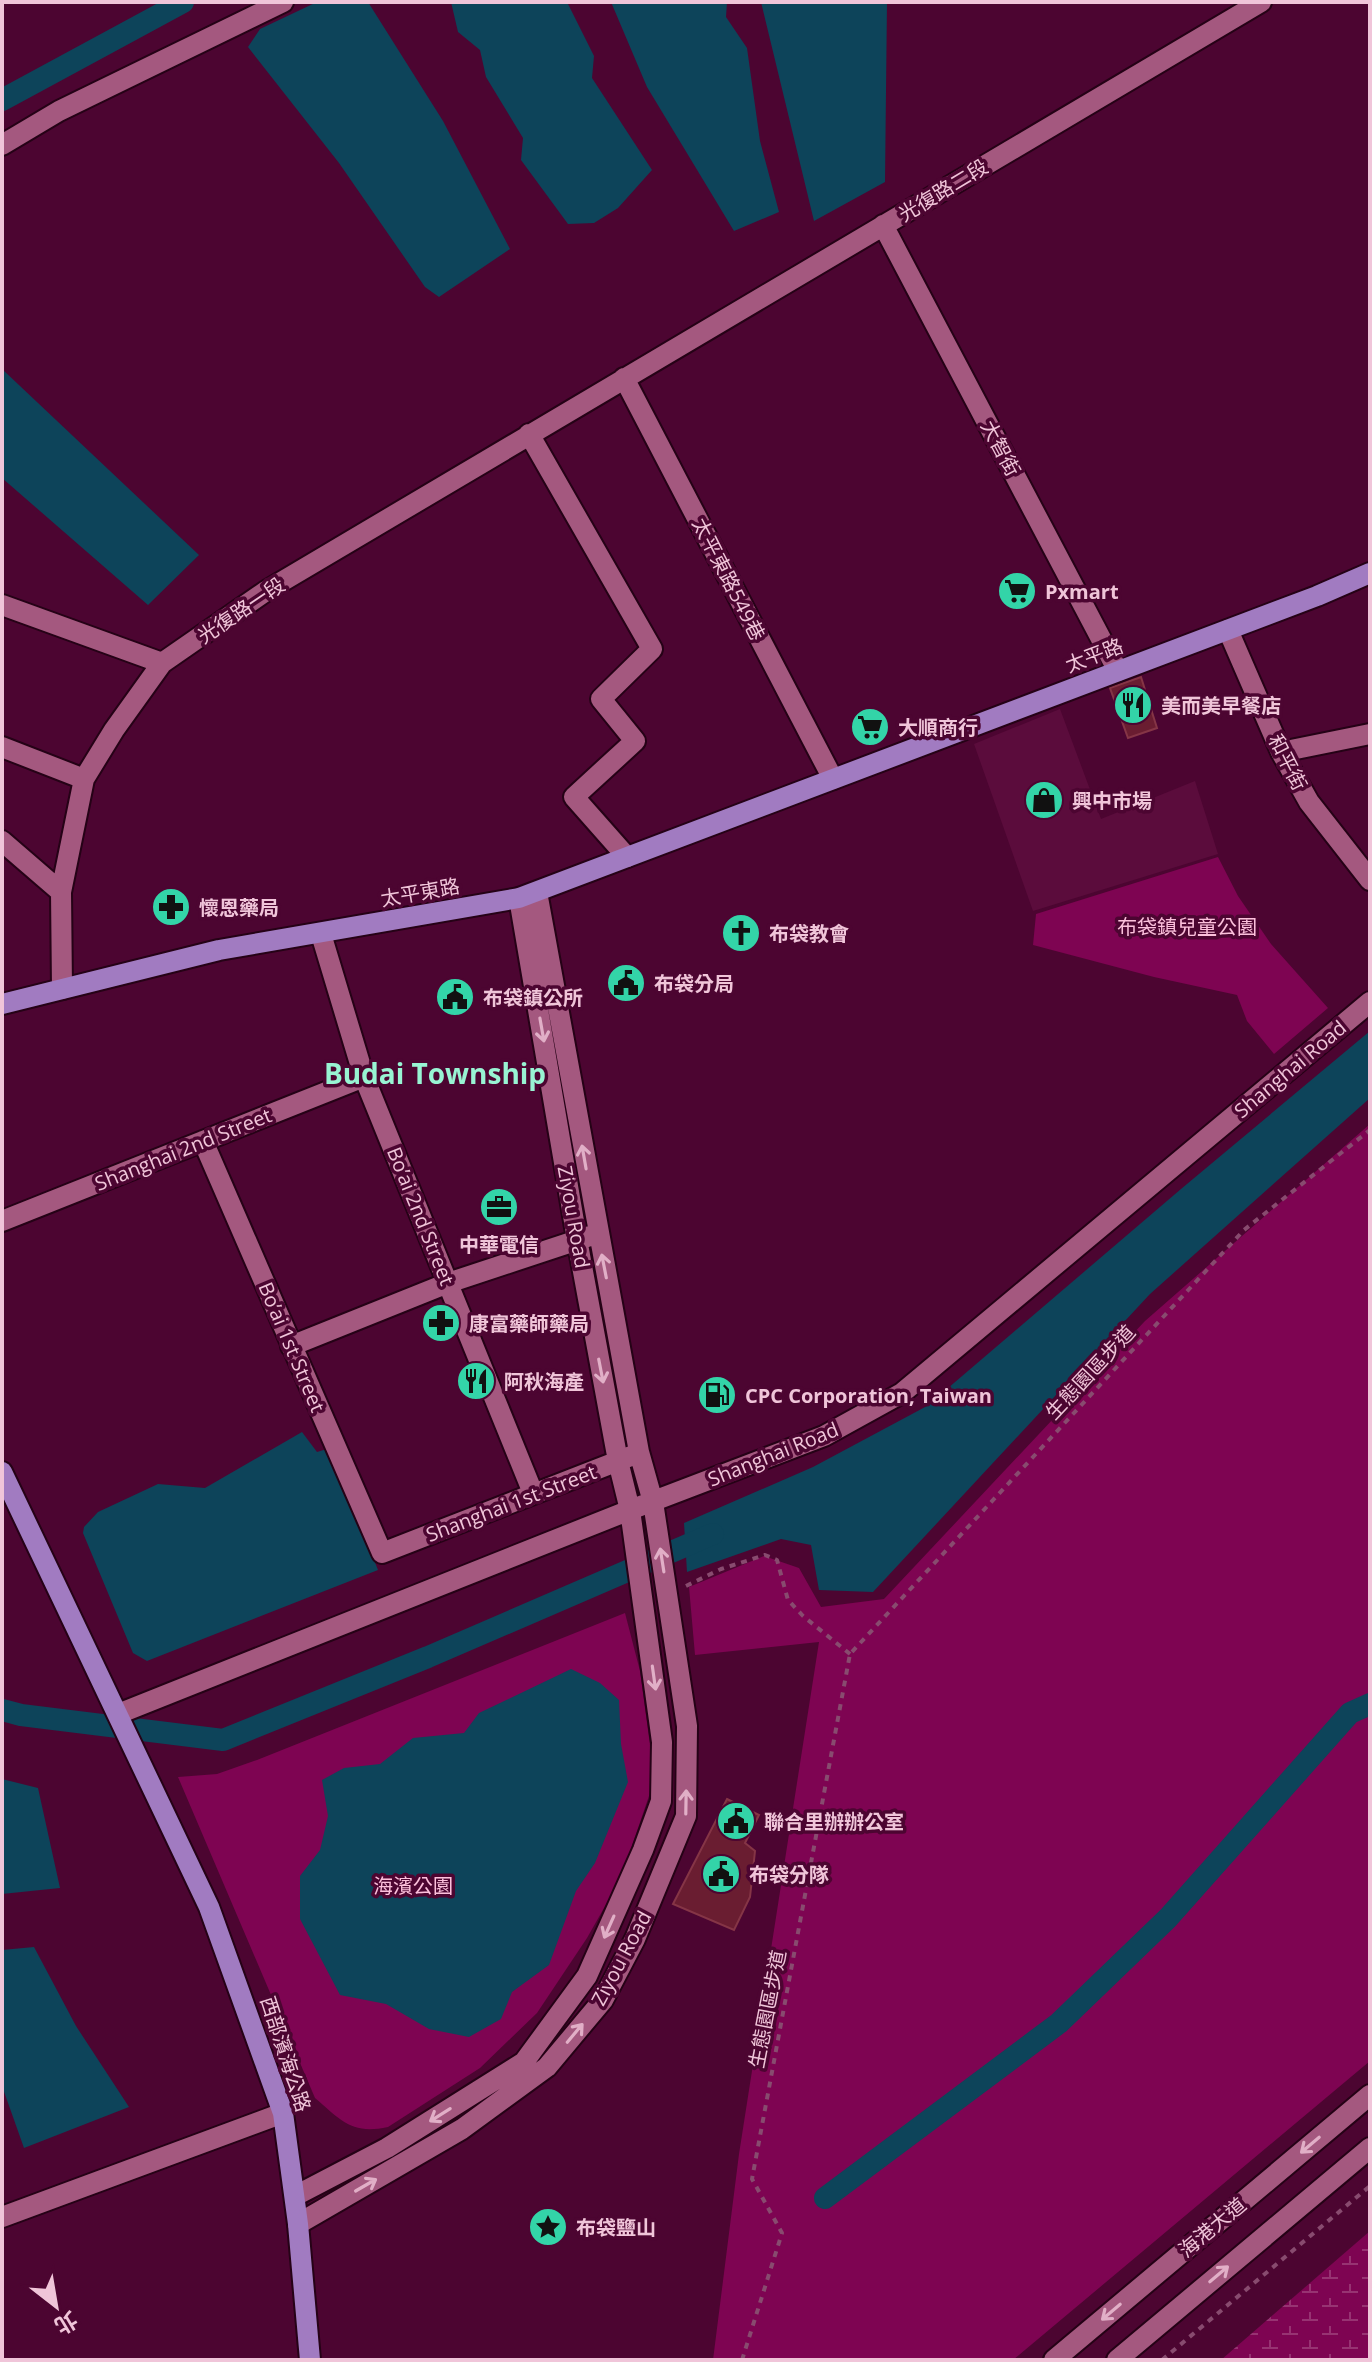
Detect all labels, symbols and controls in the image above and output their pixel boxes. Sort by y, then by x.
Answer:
street label: 光復路二段 [893,153,993,227]
street label: 大智街 [975,415,1027,481]
street label: 太平東路549巷 [686,513,772,645]
supermarket icon: Pxmart [996,570,1038,612]
street label: 光復路一段 [192,571,290,649]
place label: Pxmart [1045,578,1119,605]
street label: 太平路 [1061,632,1127,678]
restaurant icon: 美而美早餐店 [1112,684,1154,726]
place label: 美而美早餐店 [1161,692,1281,719]
supermarket icon: 大順商行 [849,706,891,748]
place label: 大順商行 [898,714,978,741]
street label: 和平街 [1262,729,1314,795]
shop icon: 興中市場 [1023,779,1065,821]
place label: 興中市場 [1072,787,1152,814]
street label: 太平東路 [378,872,462,912]
pharmacy icon: 懷恩藥局 [150,886,192,928]
place label: 懷恩藥局 [199,894,279,921]
church icon: 布袋教會 [720,912,762,954]
park label: 布袋鎮兒童公園 [1117,913,1257,940]
place label: 布袋教會 [769,920,849,947]
public building icon: 布袋分局 [605,962,647,1004]
place label: 布袋分局 [654,970,734,997]
public building icon: 布袋鎮公所 [434,976,476,1018]
place label: 布袋鎮公所 [483,984,583,1011]
street label: Shanghai Road [1228,1014,1352,1124]
one-way arrow [535,1017,550,1043]
district label: Budai Township [324,1054,546,1092]
street label: Shanghai 2nd Street [91,1101,275,1197]
street label: Bo’ai 2nd Street [381,1143,461,1289]
one-way arrow [576,1145,591,1170]
street label: Ziyou Road [552,1164,596,1270]
office icon: 中華電信 [478,1186,520,1228]
place label: 中華電信 [459,1231,539,1258]
one-way arrow [596,1254,611,1279]
street label: Bo’ai 1st Street [252,1278,332,1416]
pharmacy icon: 康富藥師藥局 [420,1302,462,1344]
place label: 康富藥師藥局 [469,1310,589,1337]
street label: 生態園區步道 [1039,1319,1141,1425]
one-way arrow [595,1358,610,1383]
restaurant icon: 阿秋海產 [455,1360,497,1402]
place label: 阿秋海產 [504,1368,584,1395]
fuel station icon: CPC Corporation, Taiwan [696,1374,738,1416]
place label: CPC Corporation, Taiwan [745,1382,992,1409]
street label: Shanghai Road [704,1415,842,1493]
street label: Shanghai 1st Street [422,1458,600,1548]
one-way arrow [654,1548,669,1573]
one-way arrow [646,1664,661,1690]
one-way arrow [678,1789,694,1816]
public building icon: 聯合里辦辦公室 [715,1800,757,1842]
place label: 聯合里辦辦公室 [764,1808,904,1835]
public building icon: 布袋分隊 [700,1853,742,1895]
place label: 布袋分隊 [749,1861,829,1888]
park label: 海濱公園 [373,1872,453,1899]
street label: Ziyou Road [585,1906,657,2010]
one-way arrow [601,1914,616,1938]
street label: 生態園區步道 [742,1948,792,2070]
street label: 西部濱海公路 [255,1993,317,2115]
one-way arrow [566,2024,584,2044]
one-way arrow [429,2107,452,2123]
one-way arrow [1300,2136,1321,2154]
one-way arrow [354,2177,377,2193]
street label: 海港大道 [1173,2191,1251,2263]
place icon: 布袋鹽山 [527,2206,569,2248]
place label: 布袋鹽山 [576,2214,656,2241]
one-way arrow [1208,2265,1229,2283]
north arrow [16,2266,96,2346]
one-way arrow [1101,2303,1122,2321]
text: 北 [50,2305,84,2343]

